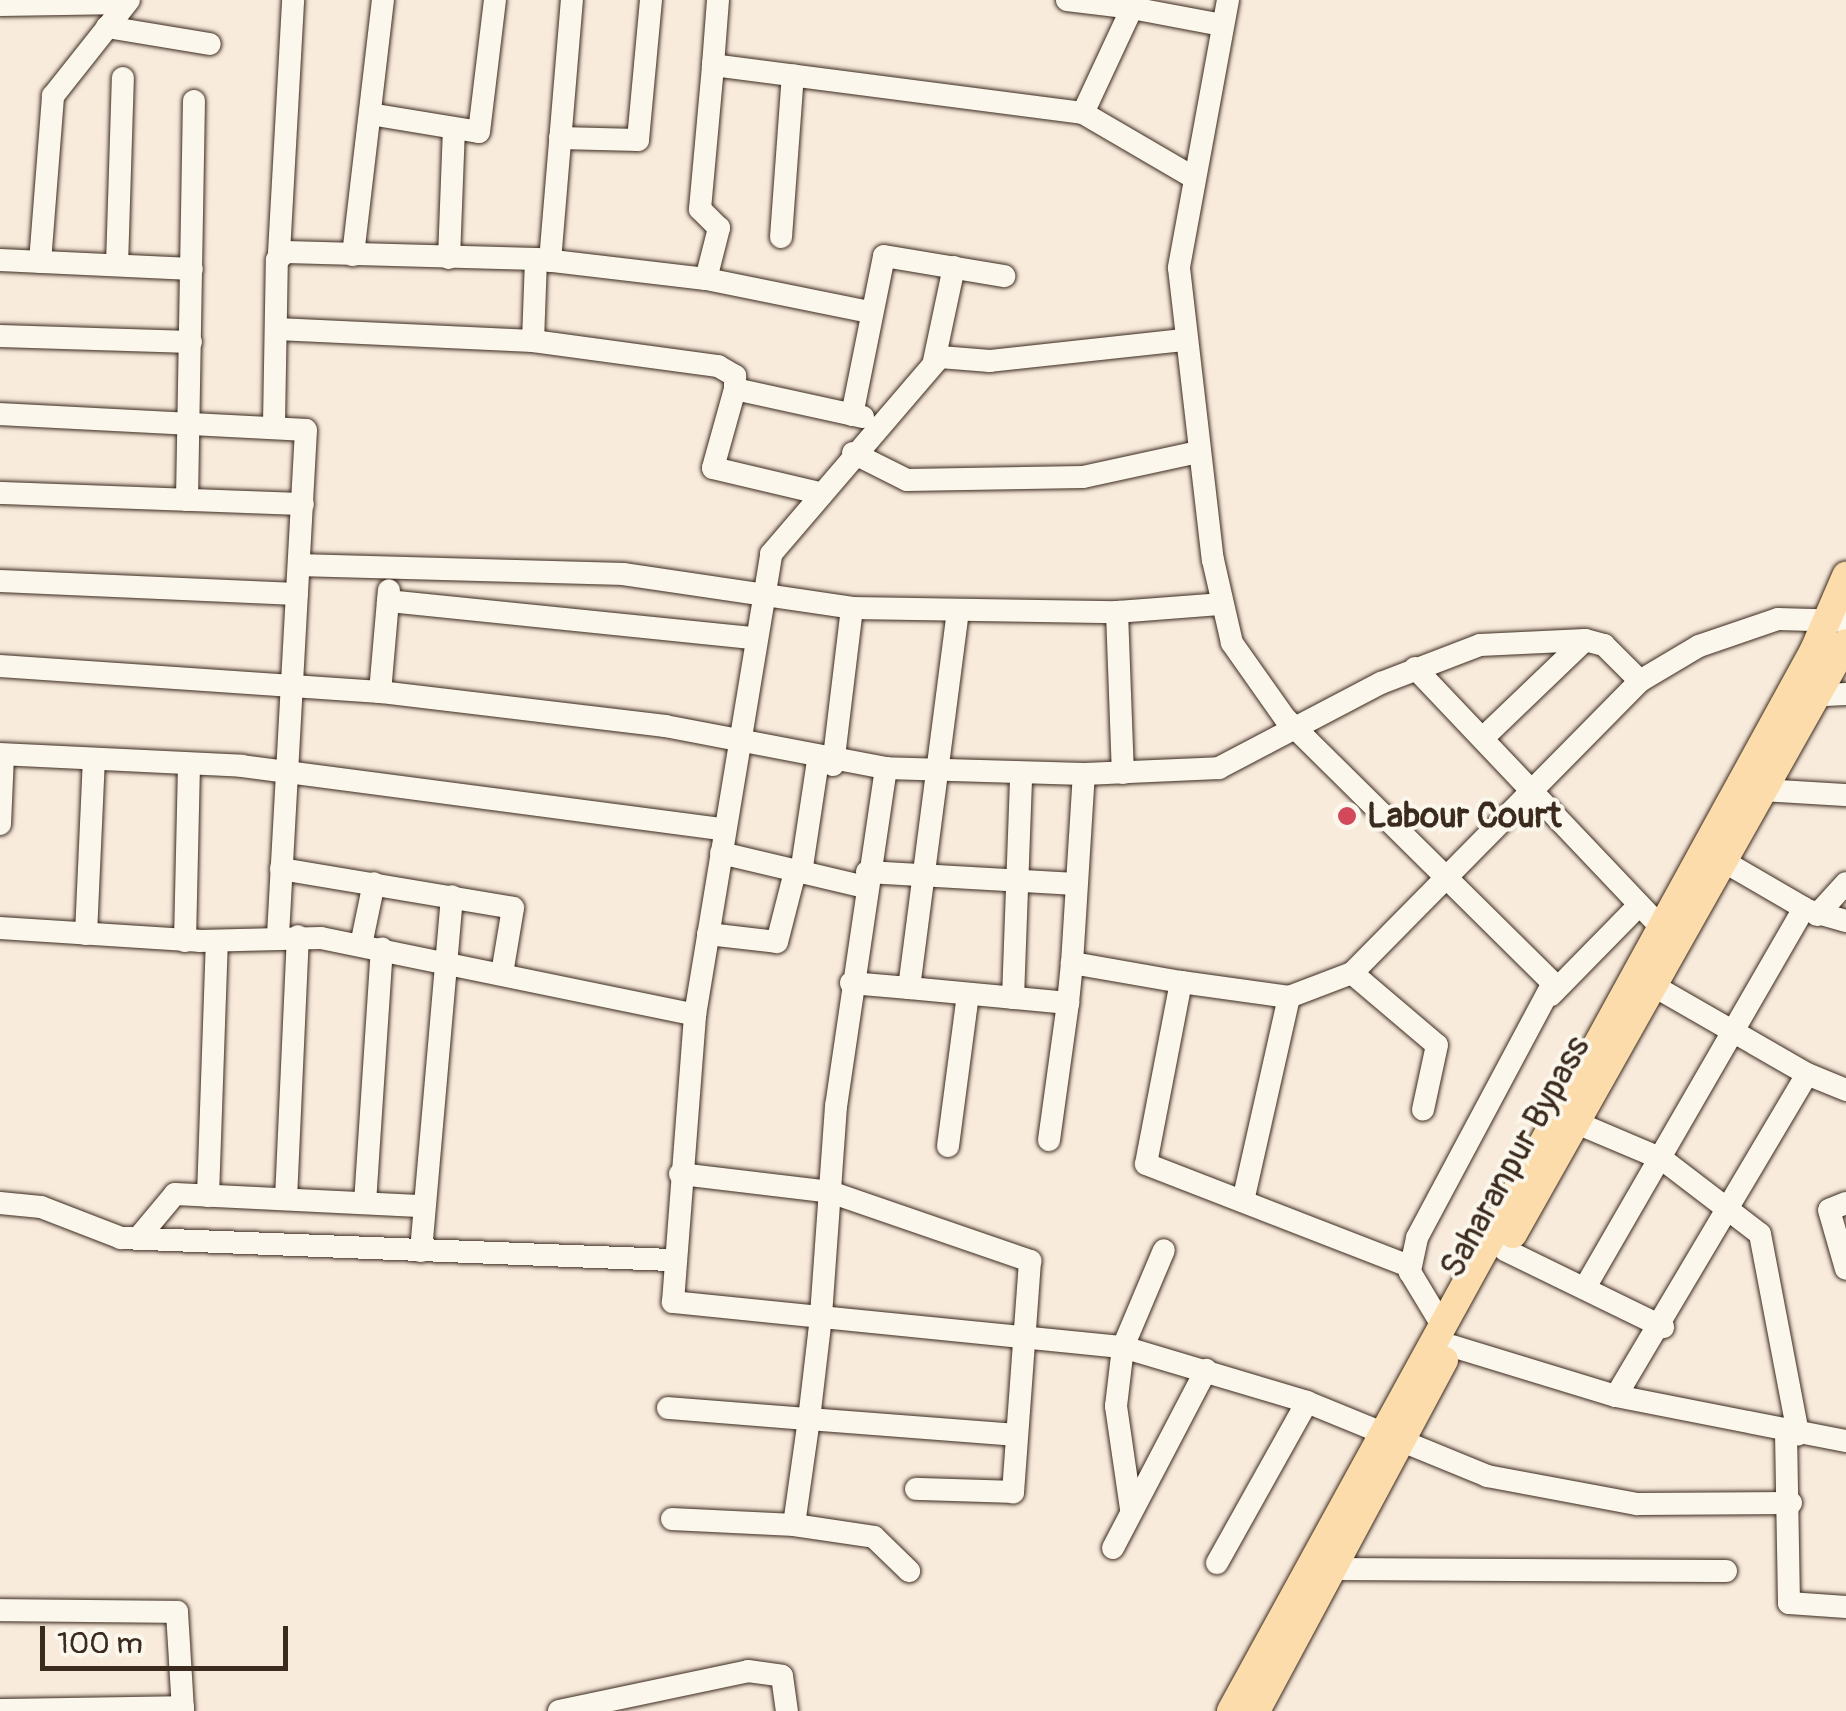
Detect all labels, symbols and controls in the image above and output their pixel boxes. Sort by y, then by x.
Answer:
place label: Labour Court [1367,795,1561,837]
marker: Labour Court [1336,805,1358,827]
street label: Saharanpur Bypass [1431,1029,1599,1285]
scale bar [45,1606,292,1668]
text: 100 m [57,1625,143,1662]

